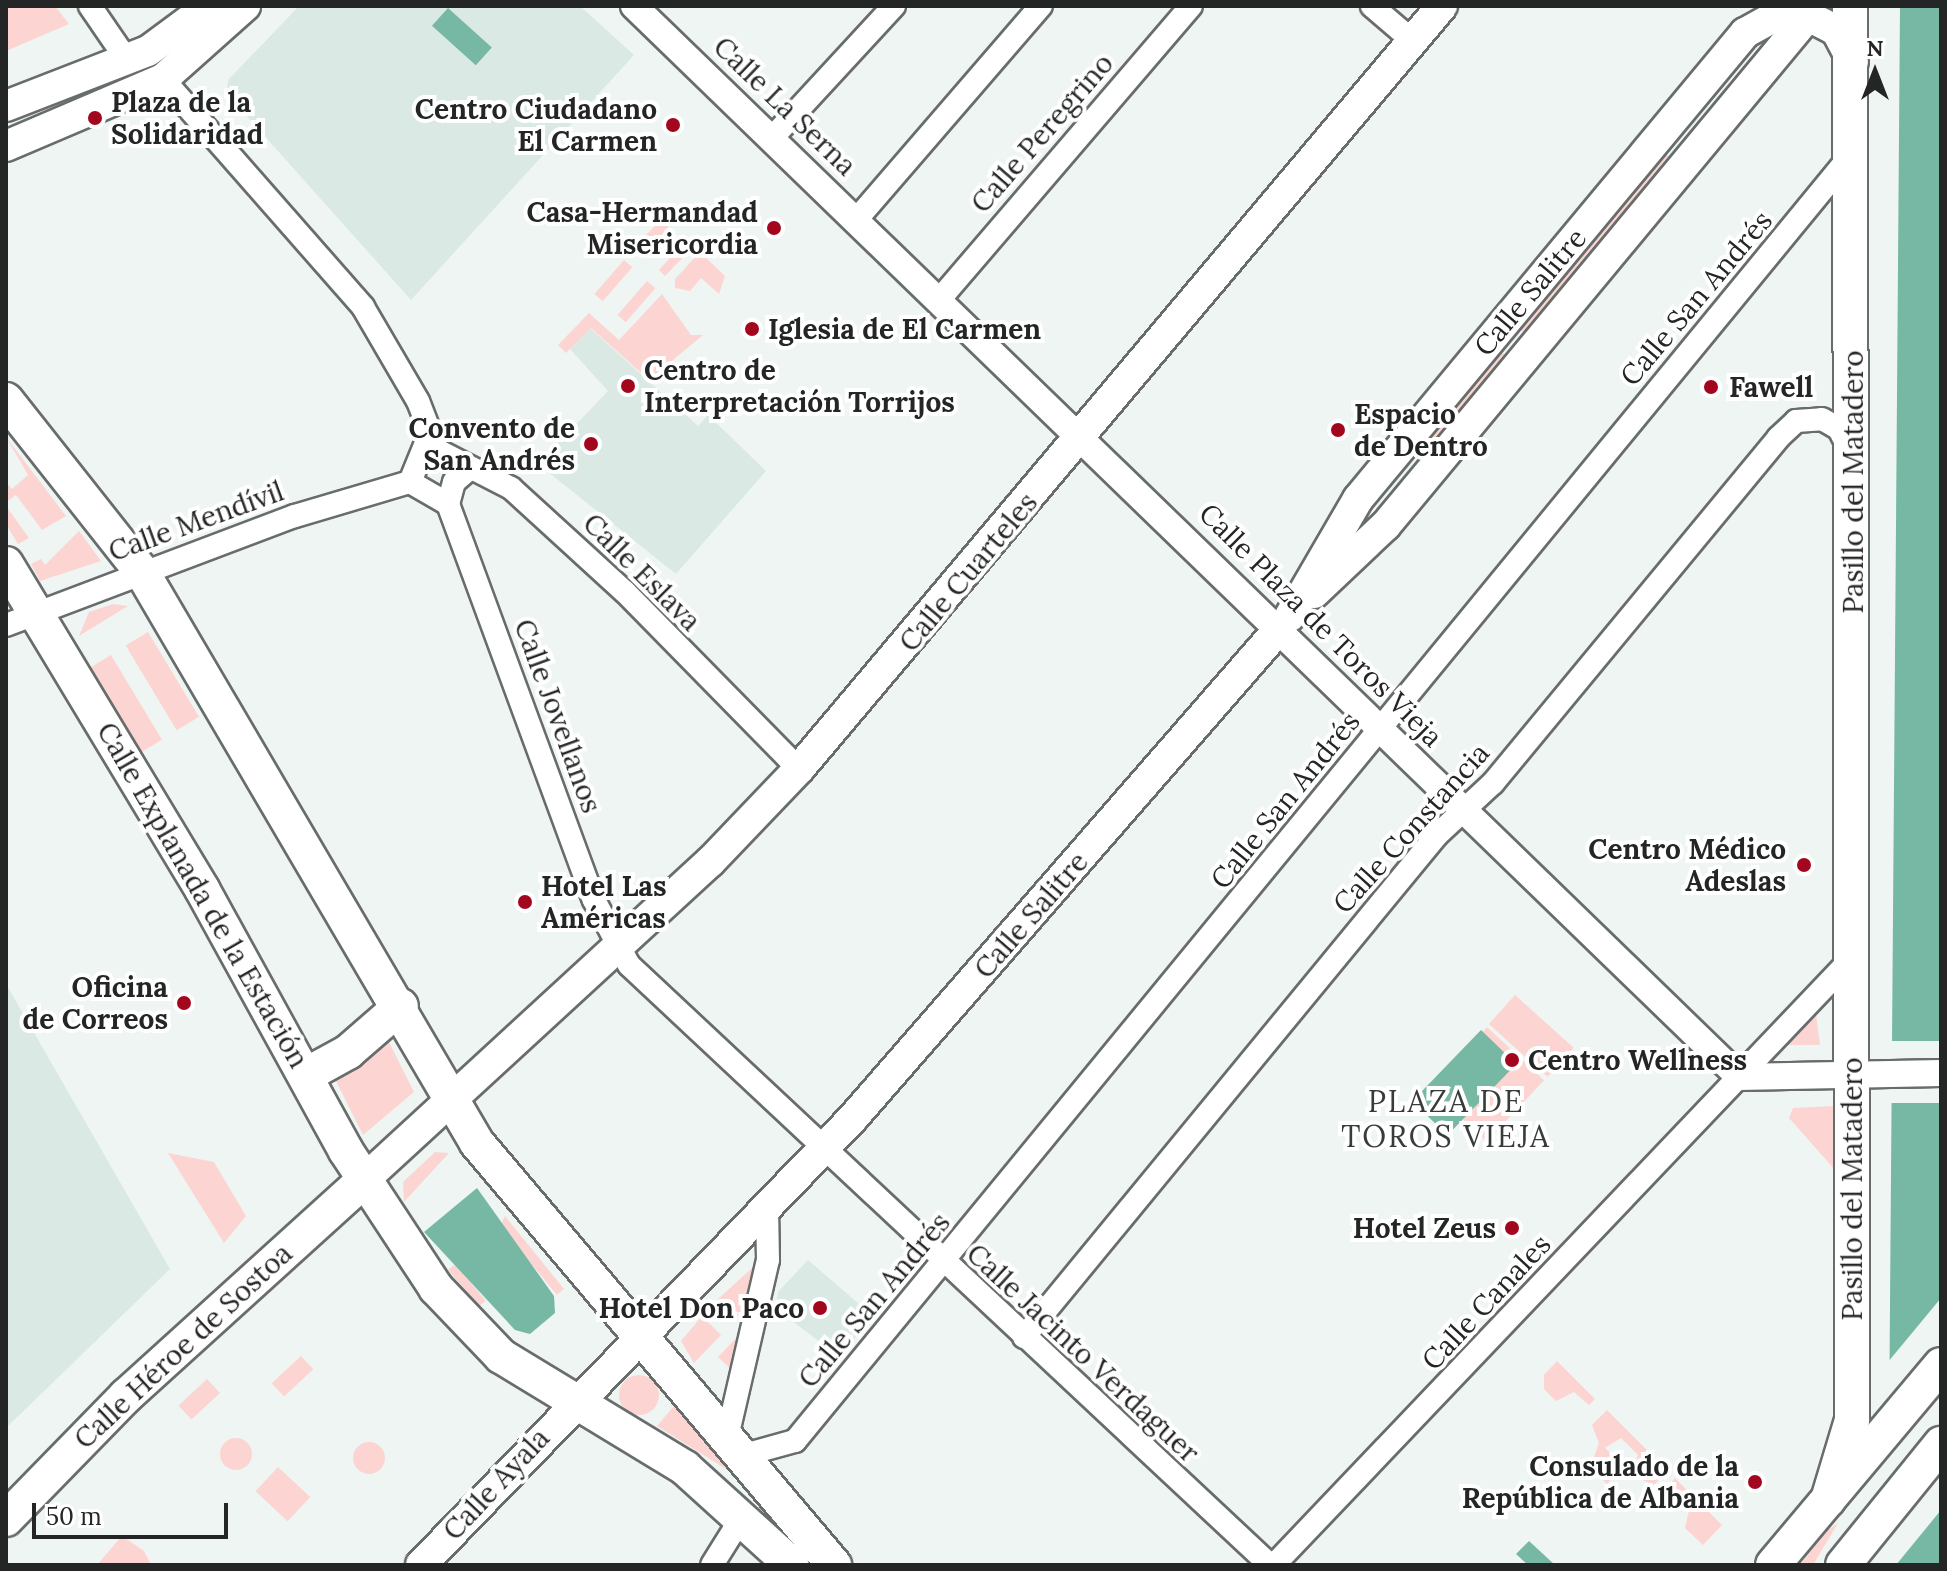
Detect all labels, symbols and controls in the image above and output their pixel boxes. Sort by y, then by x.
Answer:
street label: Calle La Serna [707,30,863,182]
north arrow [1835,32,1915,112]
text: N [1866,34,1884,62]
street label: Calle Peregrino [964,47,1120,219]
place label: Plaza de la Solidaridad [111,85,263,151]
place label: Centro Ciudadano El Carmen [415,92,657,158]
marker: Plaza de la Solidaridad [86,109,104,127]
marker: Centro Ciudadano El Carmen [664,116,682,134]
place label: Casa-Hermandad Misericordia [527,195,758,261]
street label: Calle San Andrés [1613,204,1779,392]
marker: Casa-Hermandad Misericordia [765,219,783,237]
street label: Calle Salitre [1467,221,1593,363]
place label: Iglesia de El Carmen [768,312,1041,346]
marker: Iglesia de El Carmen [743,320,761,338]
street label: Pasillo del Matadero [1836,350,1870,614]
place label: Centro de Interpretación Torrijos [644,353,955,419]
place label: Fawell [1729,370,1813,404]
marker: Fawell [1700,376,1722,398]
marker: Centro de Interpretación Torrijos [619,377,637,395]
place label: Espacio de Dentro [1354,397,1488,463]
place label: Convento de San Andrés [408,411,575,477]
marker: Espacio de Dentro [1329,421,1347,439]
marker: Convento de San Andrés [582,435,600,453]
street label: Calle Mendívil [104,474,288,568]
street label: Calle Cuarteles [892,486,1044,658]
street label: Calle Plaza de Toros Vieja [1192,496,1450,754]
street label: Calle Eslava [576,506,708,638]
street label: Calle Jovellanos [507,615,609,817]
street label: Calle San Andrés [1203,705,1367,895]
street label: Calle Explanada de la Estación [90,716,316,1074]
street label: Calle Constancia [1326,736,1496,920]
place label: Centro Médico Adeslas [1588,832,1786,898]
street label: Calle Salitre [967,845,1095,985]
marker: Centro Médico Adeslas [1793,854,1815,876]
place label: Hotel Las Américas [541,869,667,935]
marker: Hotel Las Américas [516,893,534,911]
place label: Oficina de Correos [23,970,168,1036]
marker: Oficina de Correos [175,994,193,1012]
place label: Centro Wellness [1528,1043,1747,1077]
marker: Centro Wellness [1503,1051,1521,1069]
street label: Pasillo del Matadero [1835,1057,1869,1321]
district label: PLAZA DE TOROS VIEJA [1341,1083,1551,1154]
street label: Calle San Andrés [791,1206,957,1394]
place label: Hotel Zeus [1353,1211,1496,1245]
marker: Hotel Zeus [1503,1219,1521,1237]
street label: Calle Canales [1415,1227,1557,1377]
street label: Calle Héroe de Sostoa [67,1236,299,1456]
street label: Calle Jacinto Verdaguer [960,1237,1206,1469]
place label: Hotel Don Paco [599,1291,804,1325]
marker: Hotel Don Paco [811,1299,829,1317]
street label: Calle Ayala [436,1421,556,1547]
place label: Consulado de la República de Albania [1462,1449,1739,1515]
marker: Consulado de la República de Albania [1746,1473,1764,1491]
scale bar [36,1487,232,1537]
text: 50 m [46,1501,102,1532]

